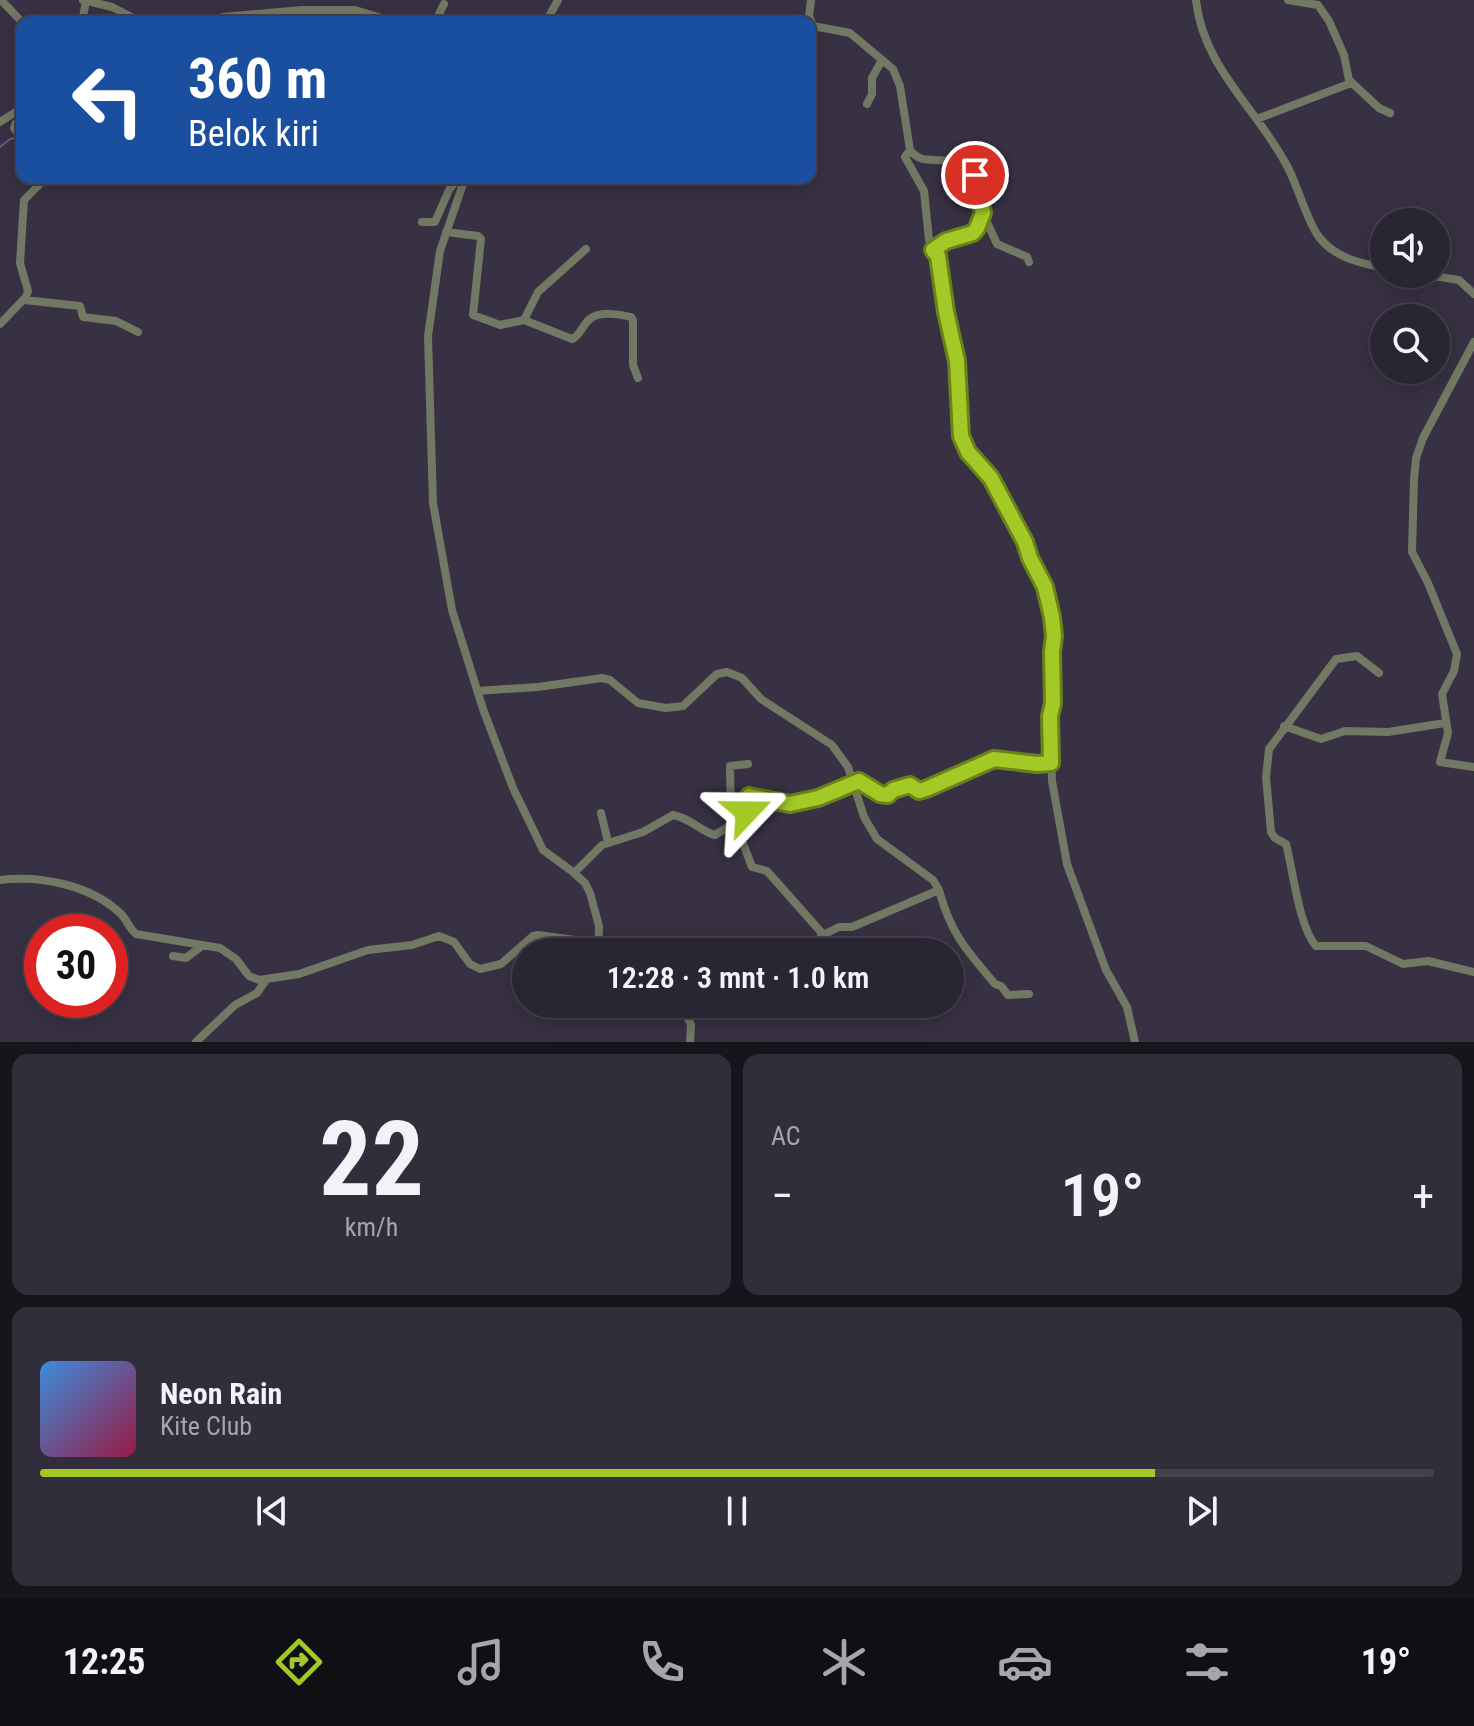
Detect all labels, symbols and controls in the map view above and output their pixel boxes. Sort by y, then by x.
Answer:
text: 360 m [188,46,327,112]
icon: left [56,48,160,152]
text: Belok kiri [188,113,319,155]
pin [941,141,1009,209]
icon: arrive [953,153,997,197]
map controls [1370,208,1450,384]
button: sound [1370,208,1450,288]
button: search [1370,304,1450,384]
position arrow [705,770,789,854]
speed limit sign: 30 [24,914,128,1018]
text: 12:28 · 3 mnt · 1.0 km [607,960,869,995]
text: 22 [319,1099,424,1220]
text: AC [771,1121,801,1151]
text: 19° [1061,1160,1144,1231]
text: − [771,1170,793,1222]
text: + [1412,1170,1434,1222]
text: km/h [345,1212,398,1242]
text: Neon Rain [160,1376,282,1411]
text: Kite Club [160,1411,252,1441]
icon: previous [250,1489,294,1533]
icon: pause [715,1489,759,1533]
icon: next [1180,1489,1224,1533]
icon: directions [271,1634,327,1690]
icon: music [453,1634,509,1690]
icon: phone [634,1634,690,1690]
icon: climate [816,1634,872,1690]
icon: car [997,1634,1053,1690]
icon: filters [1179,1634,1235,1690]
text: 12:25 [63,1641,145,1683]
text: 19° [1361,1641,1411,1683]

